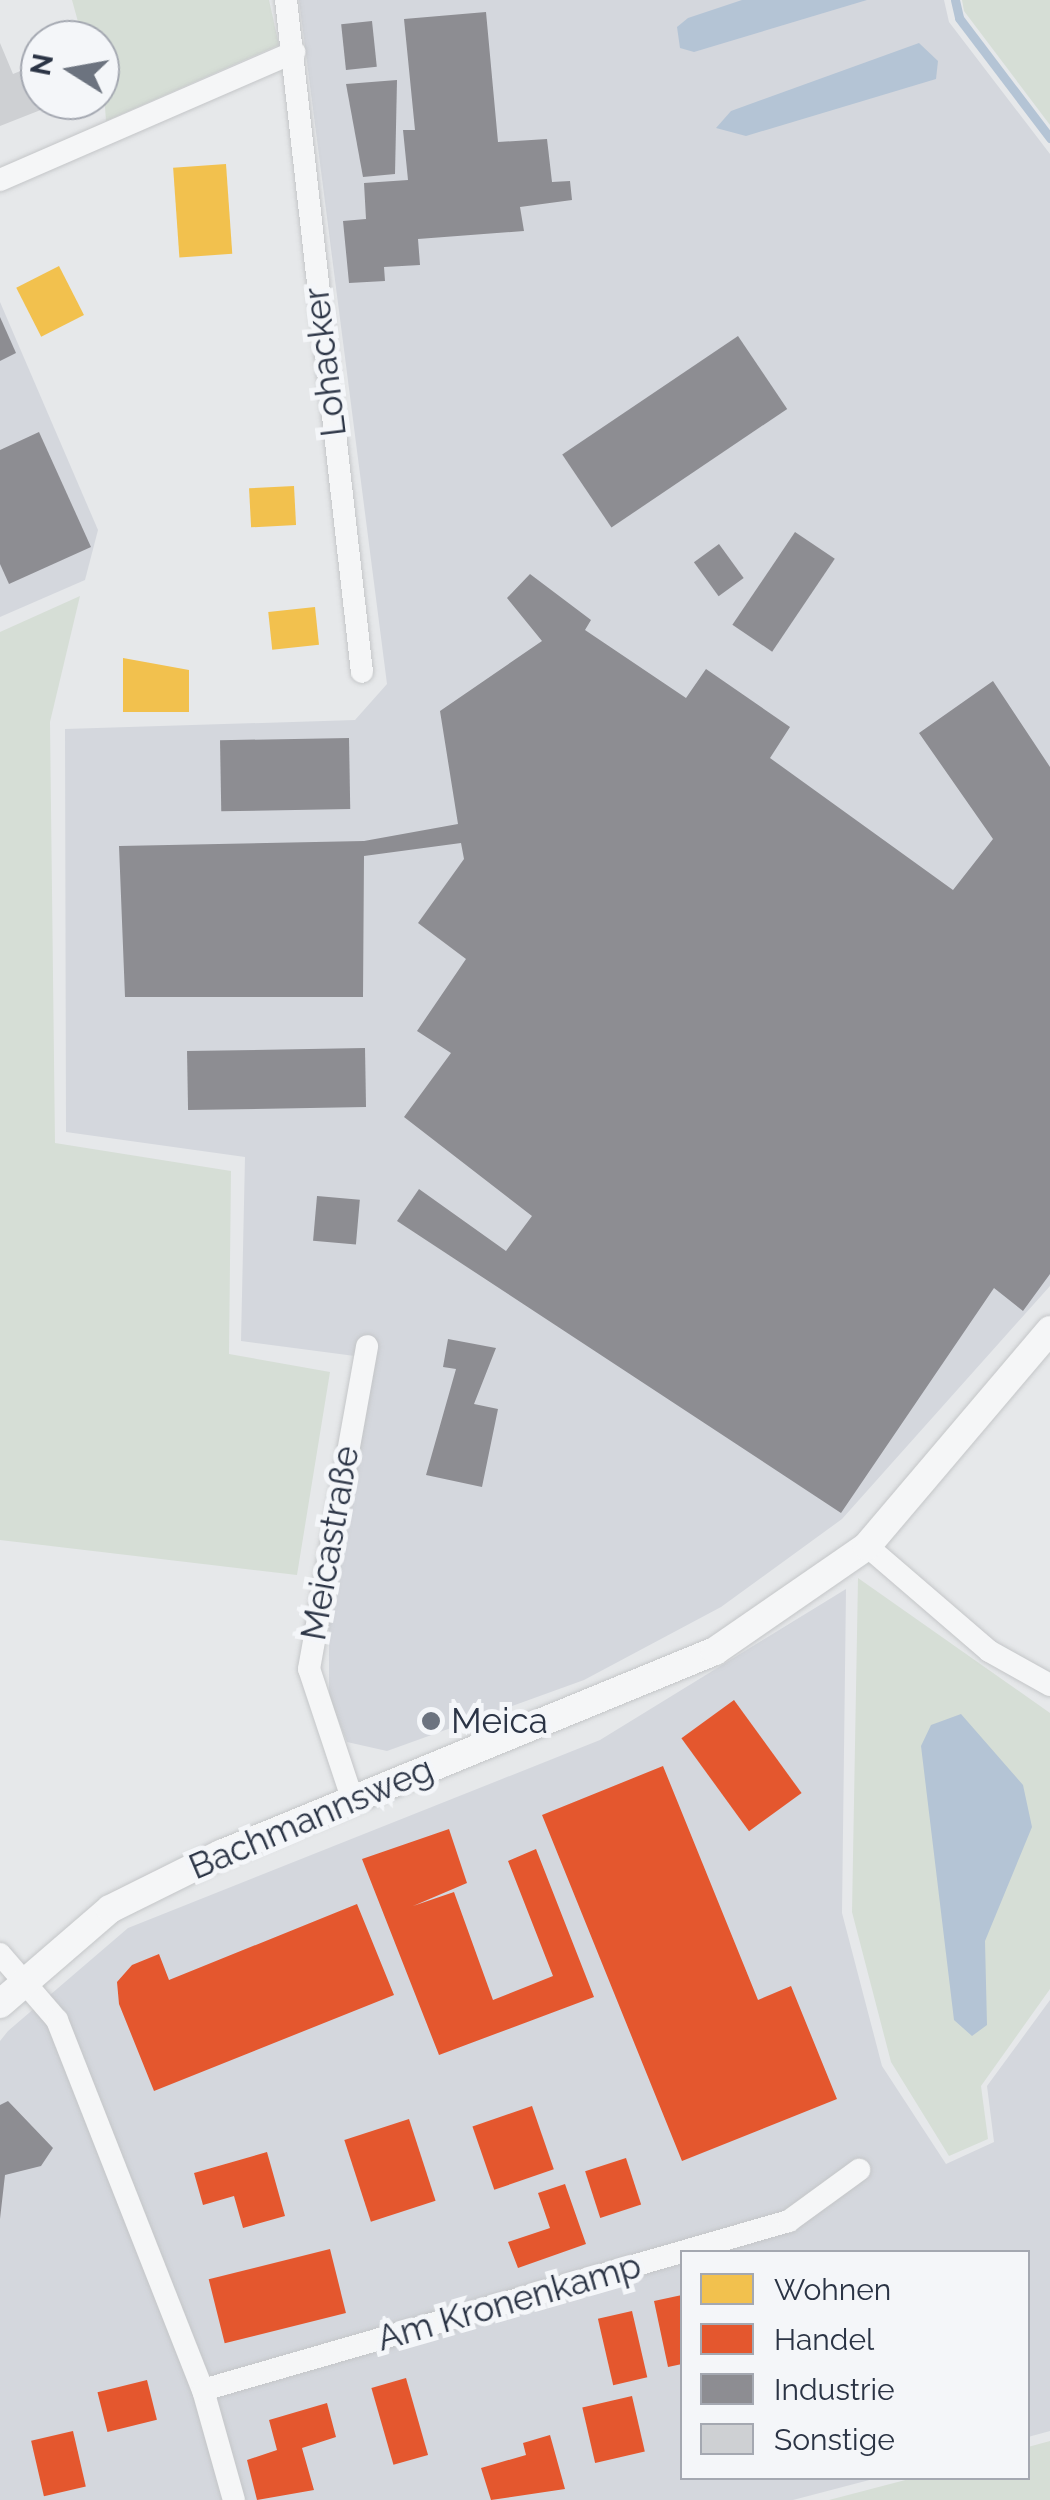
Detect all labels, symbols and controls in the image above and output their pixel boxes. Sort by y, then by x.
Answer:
north arrow [20,20,120,120]
text: N [24,51,60,78]
street label: Lohacker [295,285,355,439]
street label: Meicastraße [292,1443,368,1643]
place label: Meica [451,1700,548,1742]
marker: Meica [420,1710,442,1732]
street label: Bachmannsweg [183,1748,439,1888]
street label: Am Kronenkamp [372,2244,646,2360]
legend [680,2250,1030,2480]
text: Wohnen [774,2272,891,2307]
text: Handel [774,2322,874,2357]
text: Industrie [774,2372,895,2407]
text: Sonstige [774,2422,895,2457]

